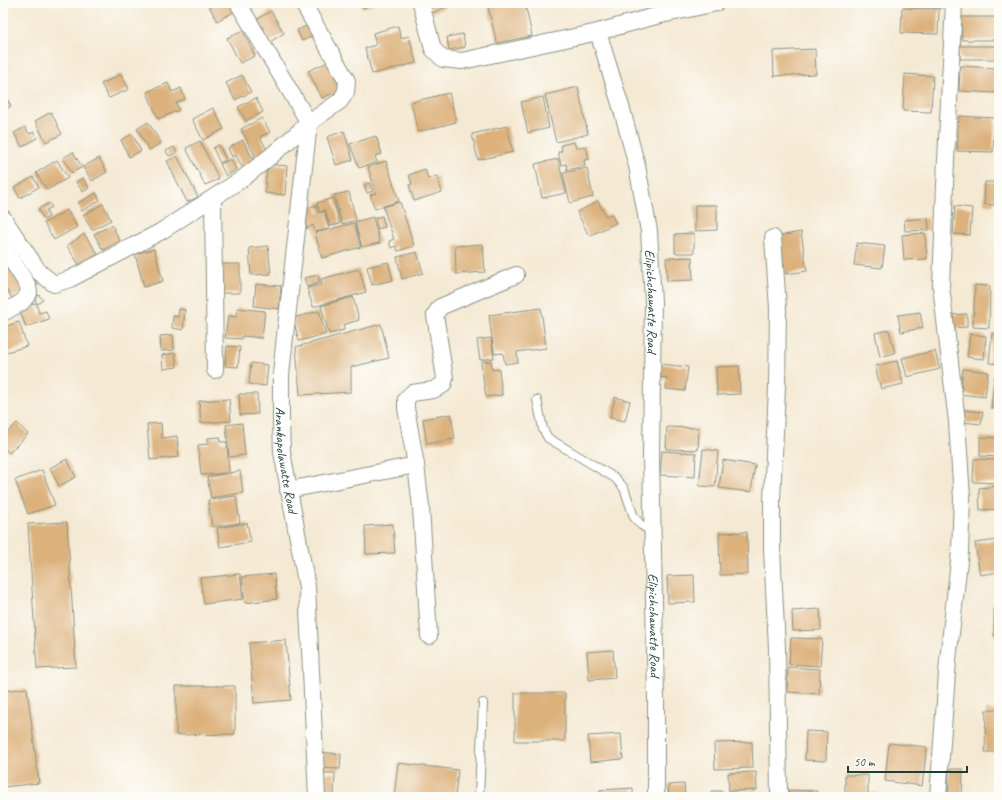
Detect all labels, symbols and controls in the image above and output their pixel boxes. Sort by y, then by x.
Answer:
street label: Elipichchawatte Road [641,249,661,356]
street label: Arankapolawatte Road [272,407,302,517]
street label: Elipichchawatte Road [644,573,664,680]
scale bar [848,748,967,774]
text: 50 m [854,754,876,770]

